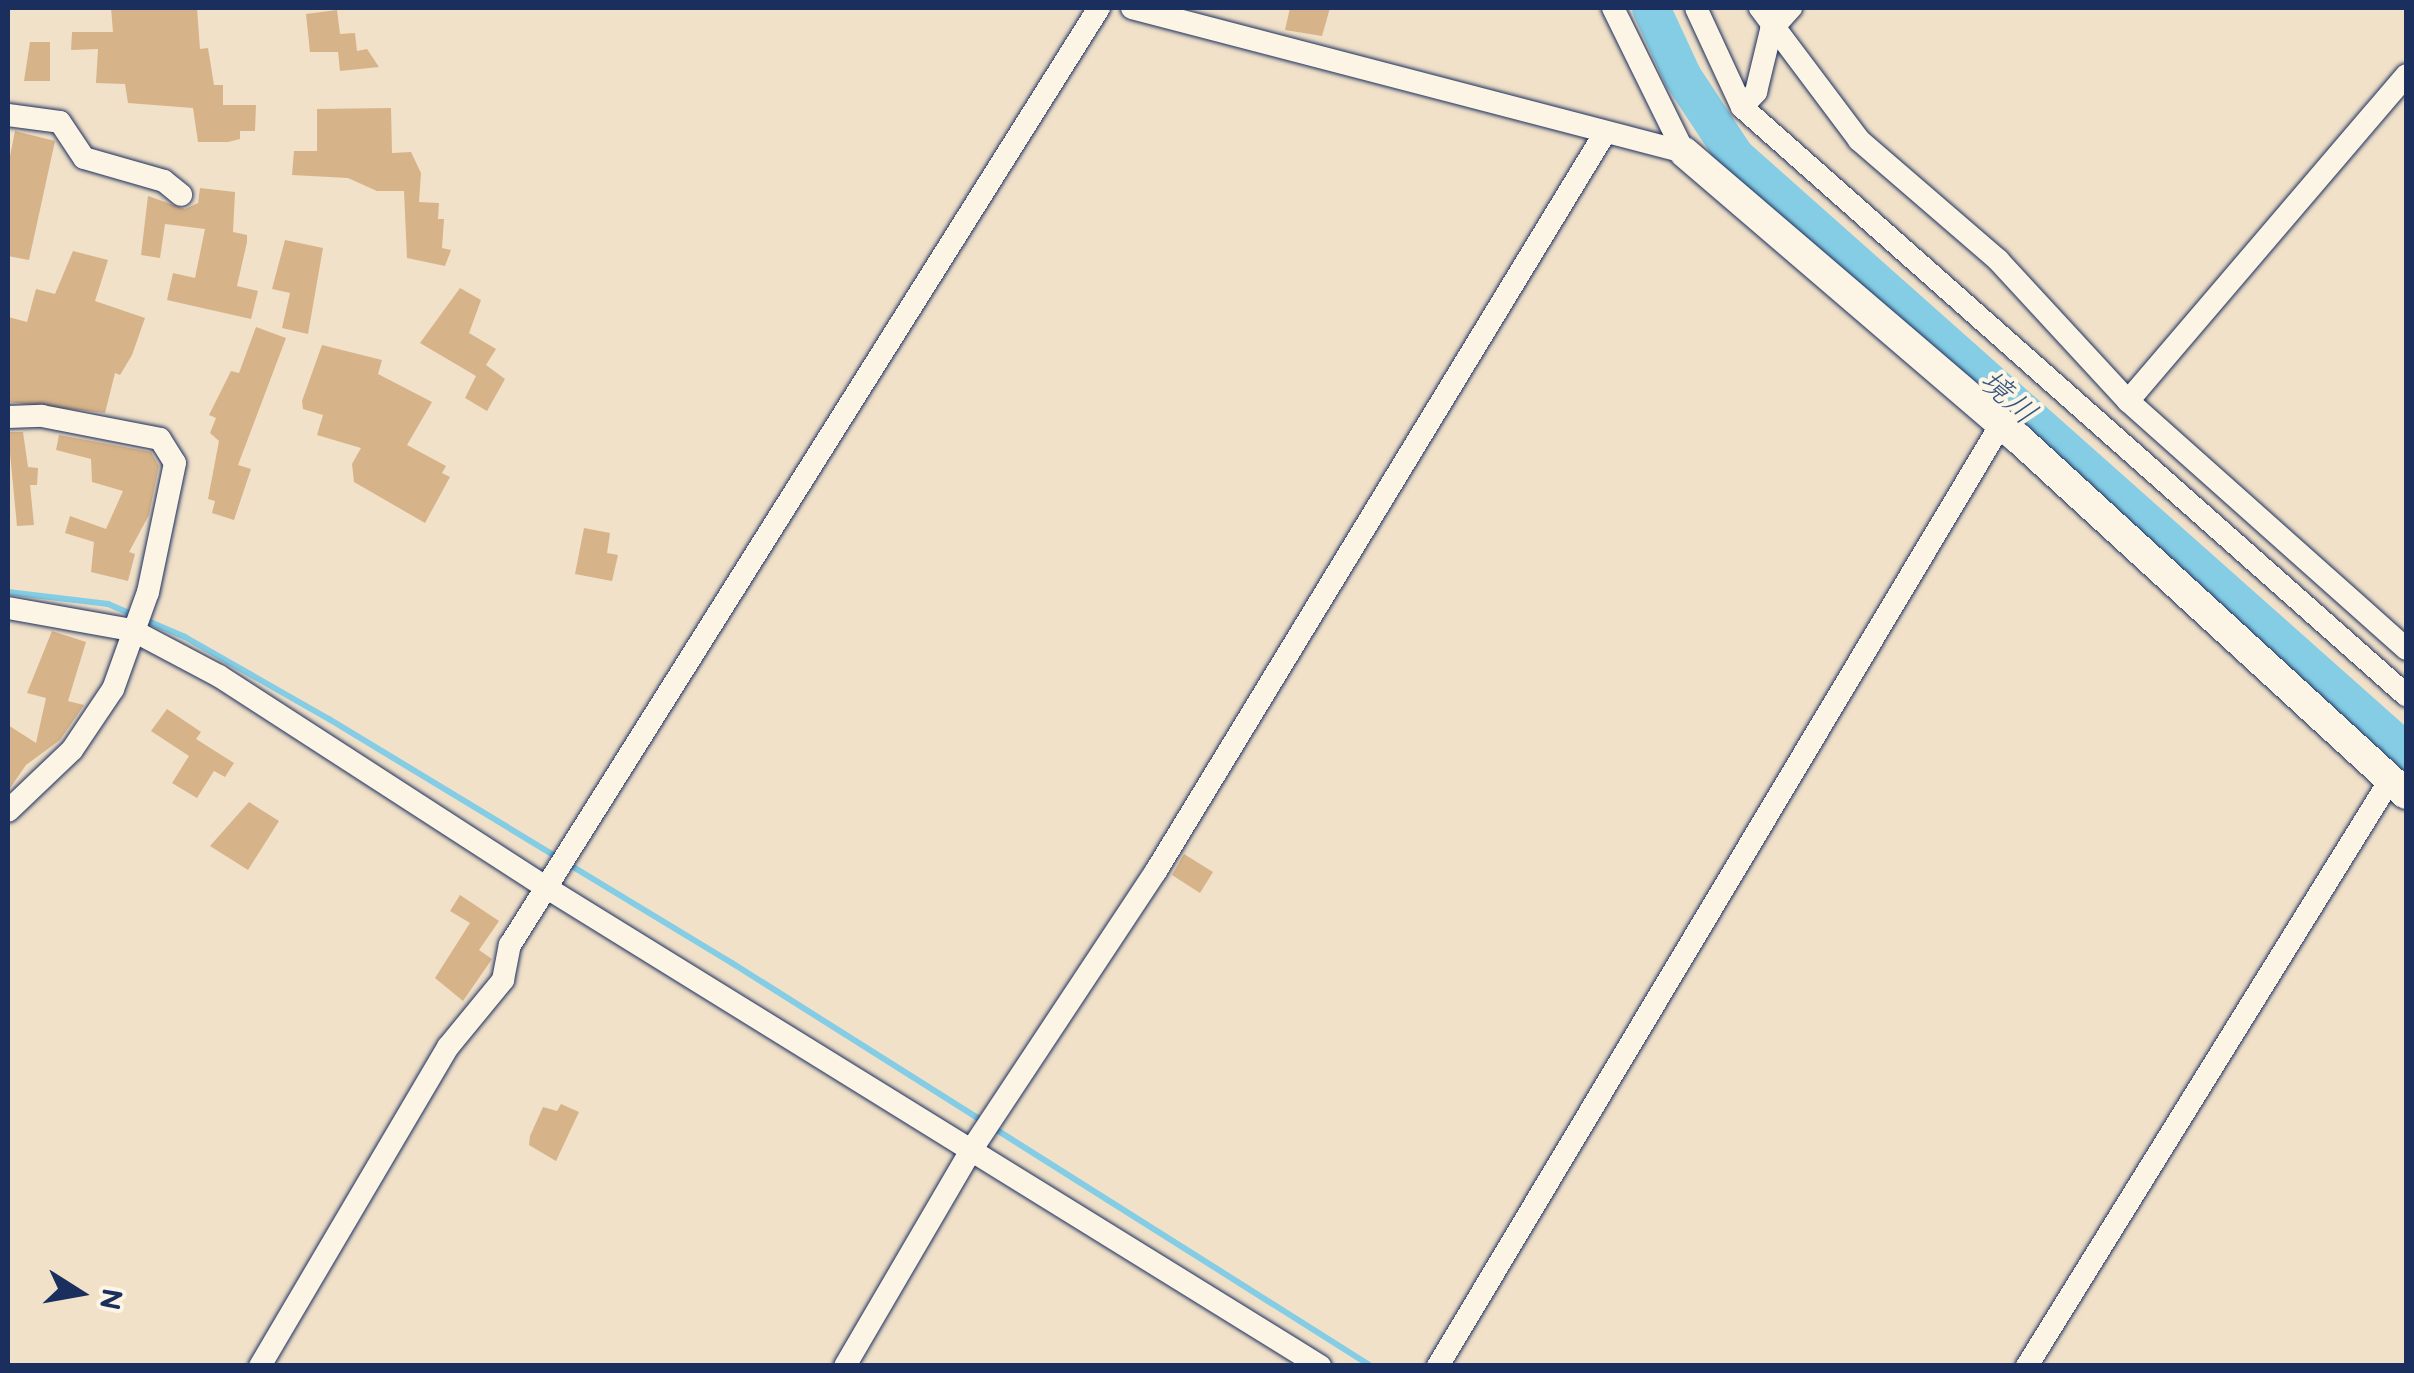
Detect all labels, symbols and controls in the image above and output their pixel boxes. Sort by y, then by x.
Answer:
water label: 境川 [1970,362,2044,434]
north arrow [30,1243,130,1343]
text: N [92,1285,128,1312]

